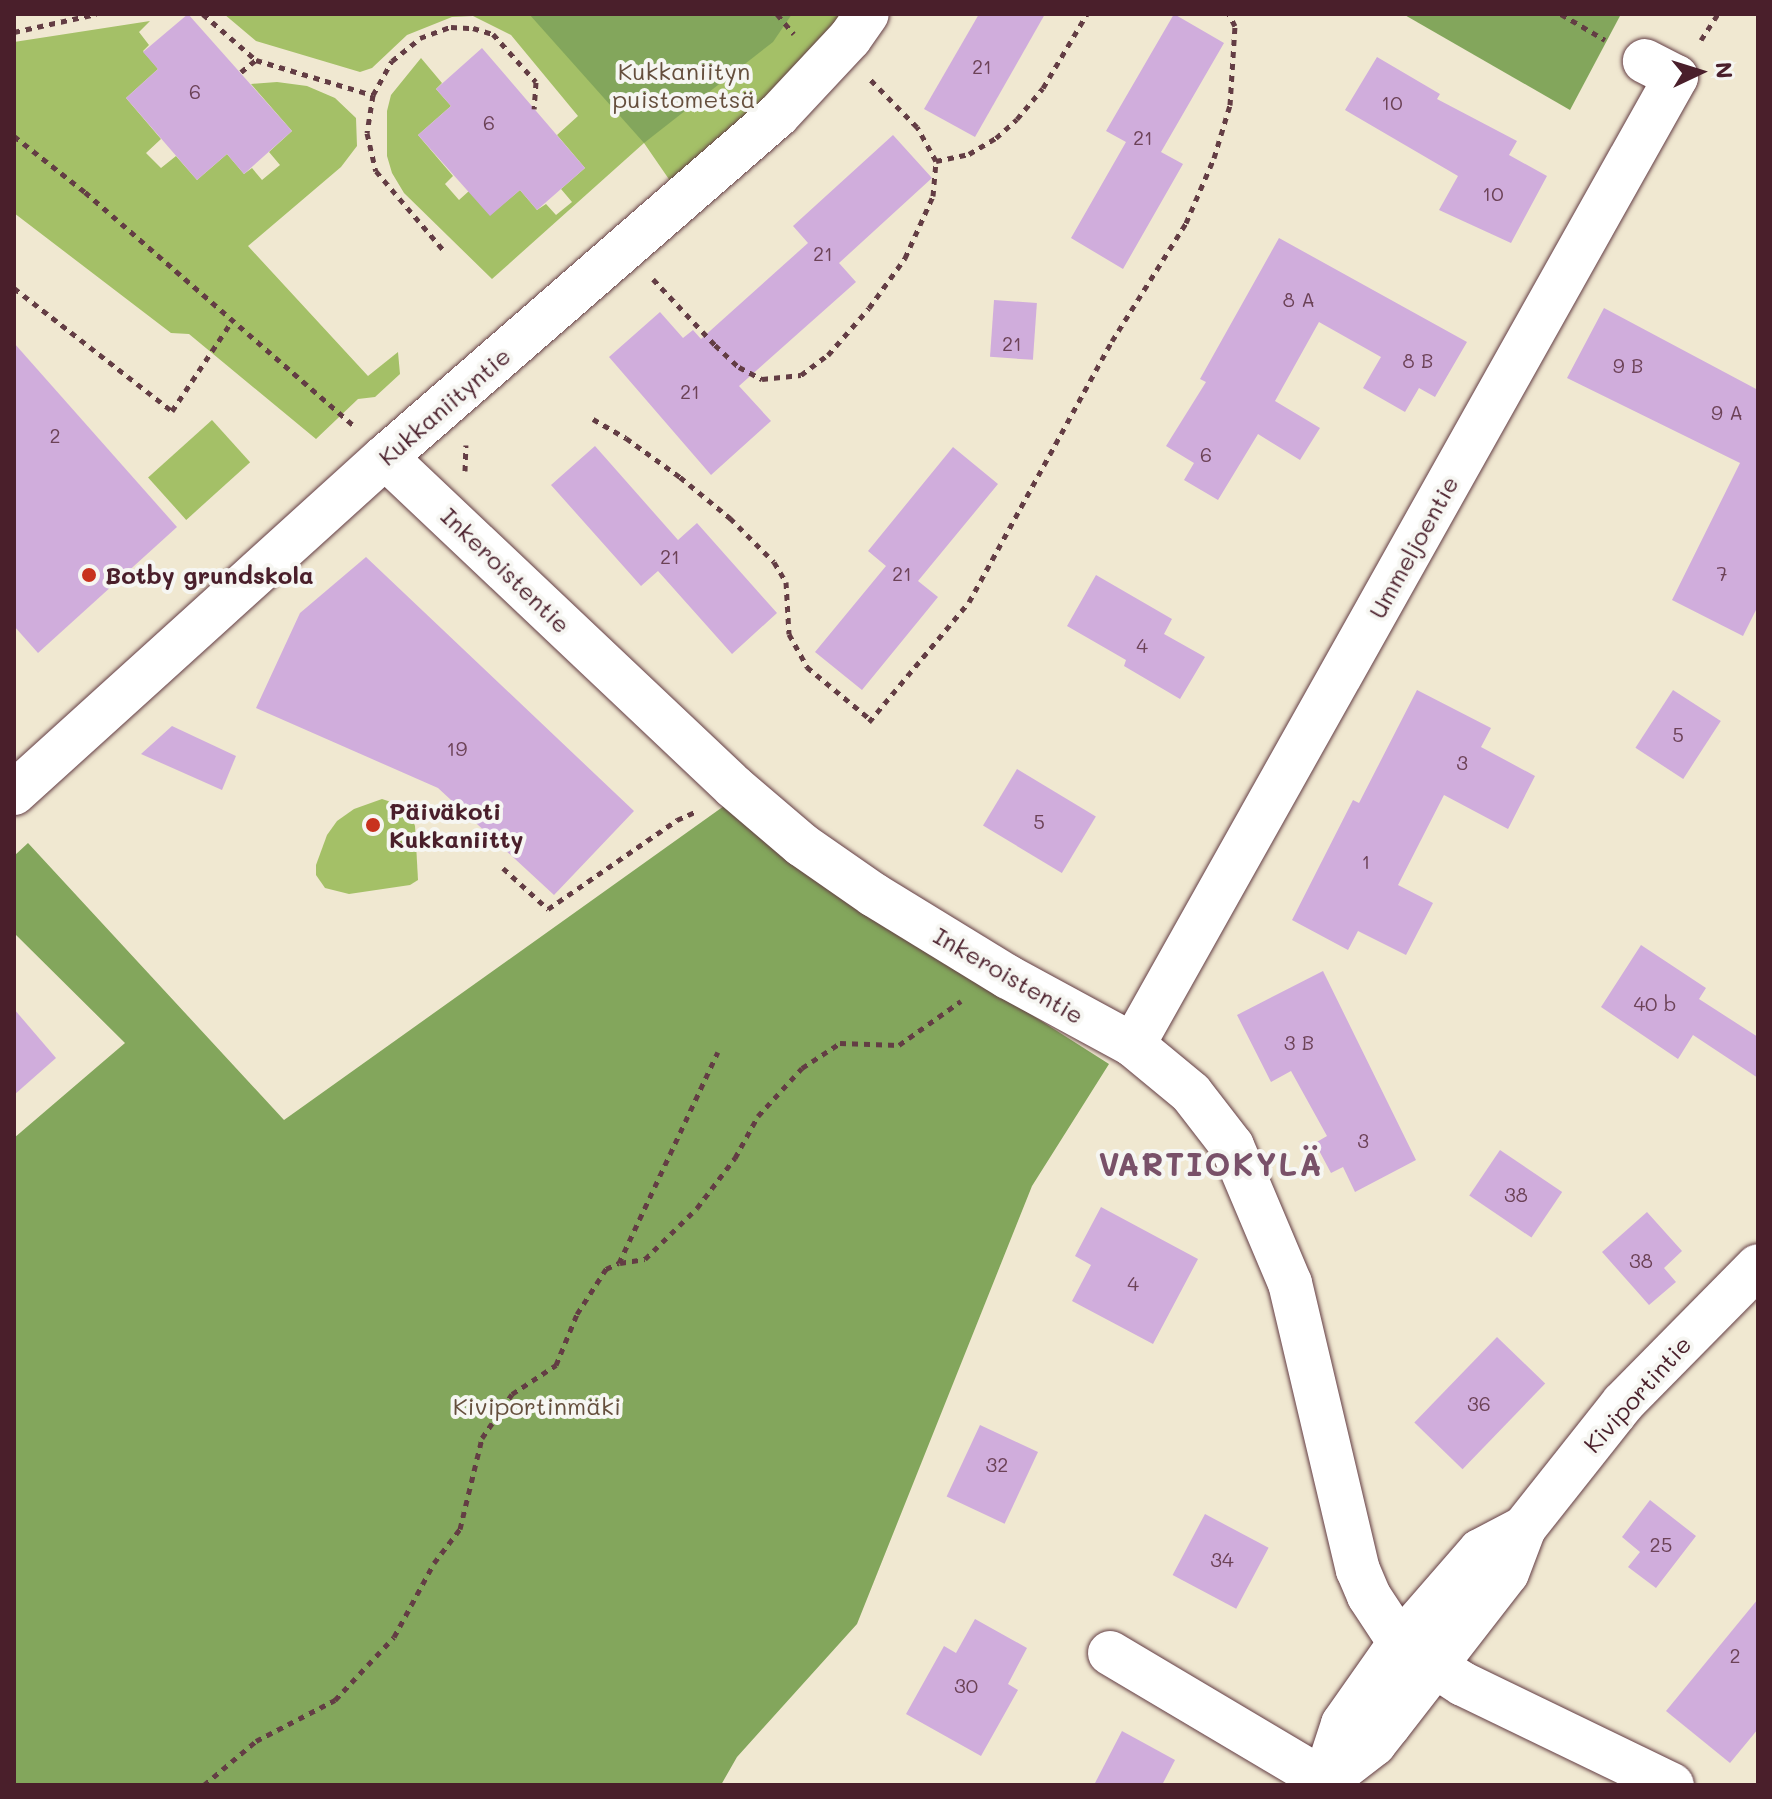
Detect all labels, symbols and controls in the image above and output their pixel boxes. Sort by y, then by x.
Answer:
north arrow [1660,32,1740,112]
house number: 21 [972,54,992,78]
park label: Kukkaniityn puistometsä [613,57,755,113]
text: N [1709,61,1739,80]
house number: 6 [189,79,201,103]
house number: 10 [1381,90,1403,114]
house number: 6 [483,110,495,134]
house number: 21 [1133,125,1153,149]
house number: 10 [1482,181,1504,205]
house number: 21 [813,241,833,265]
house number: 8 A [1283,287,1315,311]
house number: 21 [1002,331,1022,355]
street label: Kukkaniityntie [372,341,516,471]
house number: 8 B [1403,348,1433,372]
house number: 9 B [1613,353,1643,377]
house number: 21 [680,379,700,403]
house number: 9 A [1711,400,1743,424]
house number: 2 [49,423,61,447]
house number: 6 [1200,442,1212,466]
street label: Ummeljoentie [1362,471,1464,623]
street label: Inkeroistentie [436,501,576,639]
house number: 21 [660,544,680,568]
place label: Botby grundskola [105,561,314,589]
house number: 21 [892,561,912,585]
house number: 7 [1716,561,1728,585]
marker: Botby grundskola [80,566,98,584]
house number: 4 [1136,633,1148,657]
house number: 5 [1672,722,1684,746]
house number: 19 [447,736,467,760]
house number: 3 [1456,750,1468,774]
place label: Päiväkoti Kukkaniitty [389,797,523,853]
house number: 5 [1033,809,1045,833]
marker: Päiväkoti Kukkaniitty [364,816,382,834]
house number: 1 [1362,849,1370,873]
street label: Inkeroistentie [929,920,1089,1030]
house number: 40 b [1633,991,1677,1015]
house number: 3 B [1284,1030,1314,1054]
house number: 3 [1357,1128,1369,1152]
district label: VARTIOKYLÄ [1099,1144,1323,1182]
house number: 38 [1504,1182,1528,1206]
house number: 38 [1629,1248,1653,1272]
house number: 4 [1127,1271,1139,1295]
street label: Kiviportintie [1577,1330,1697,1458]
house number: 36 [1467,1391,1491,1415]
park label: Kiviportinmäki [453,1392,621,1420]
house number: 32 [986,1452,1008,1476]
house number: 25 [1650,1532,1672,1556]
house number: 34 [1210,1547,1234,1571]
house number: 2 [1729,1643,1741,1667]
house number: 30 [954,1673,978,1697]

